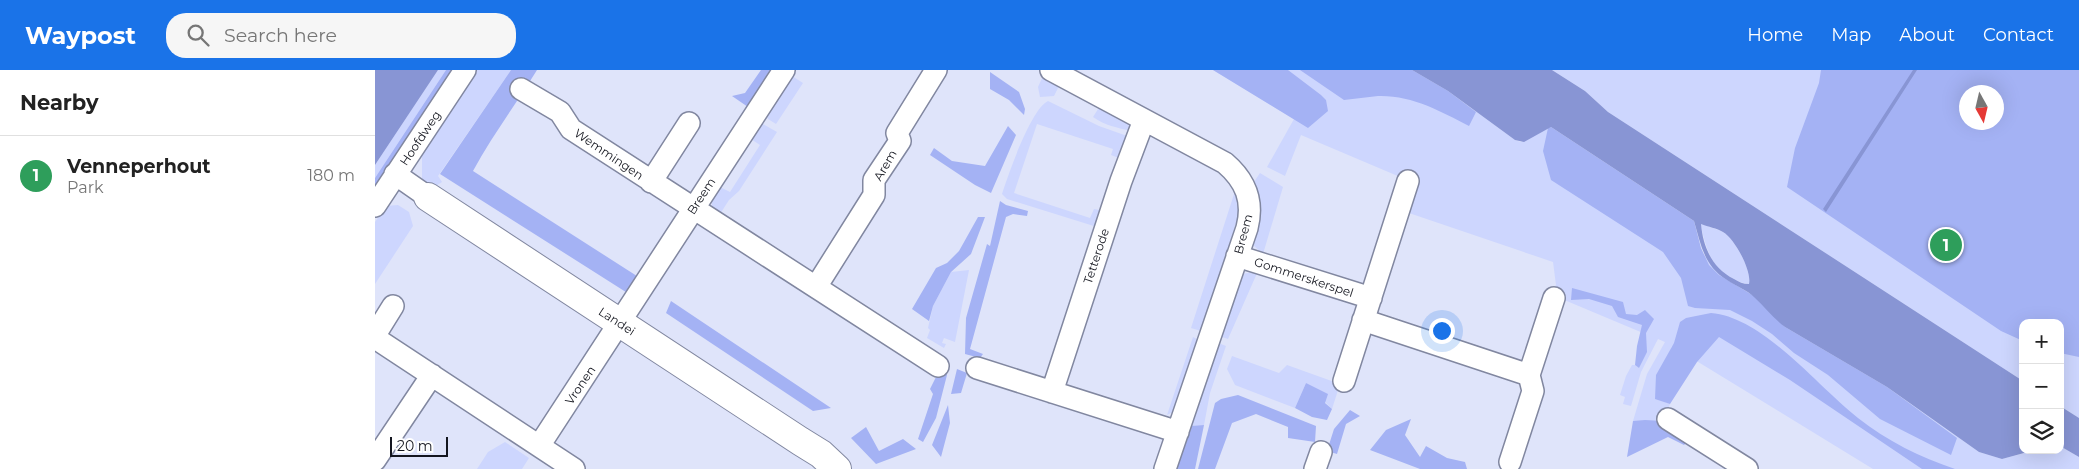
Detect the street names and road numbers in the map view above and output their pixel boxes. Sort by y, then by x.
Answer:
street label: Hoofdweg [396,108,444,168]
street label: Wemmingen [572,125,646,183]
street label: Arem [870,147,900,183]
street label: Breem [684,175,718,217]
street label: Breem [1230,212,1256,256]
street label: Tetterode [1080,226,1112,286]
street label: Gommerskerspel [1252,254,1356,300]
street label: Landei [596,304,638,338]
street label: Vronen [562,363,598,407]

